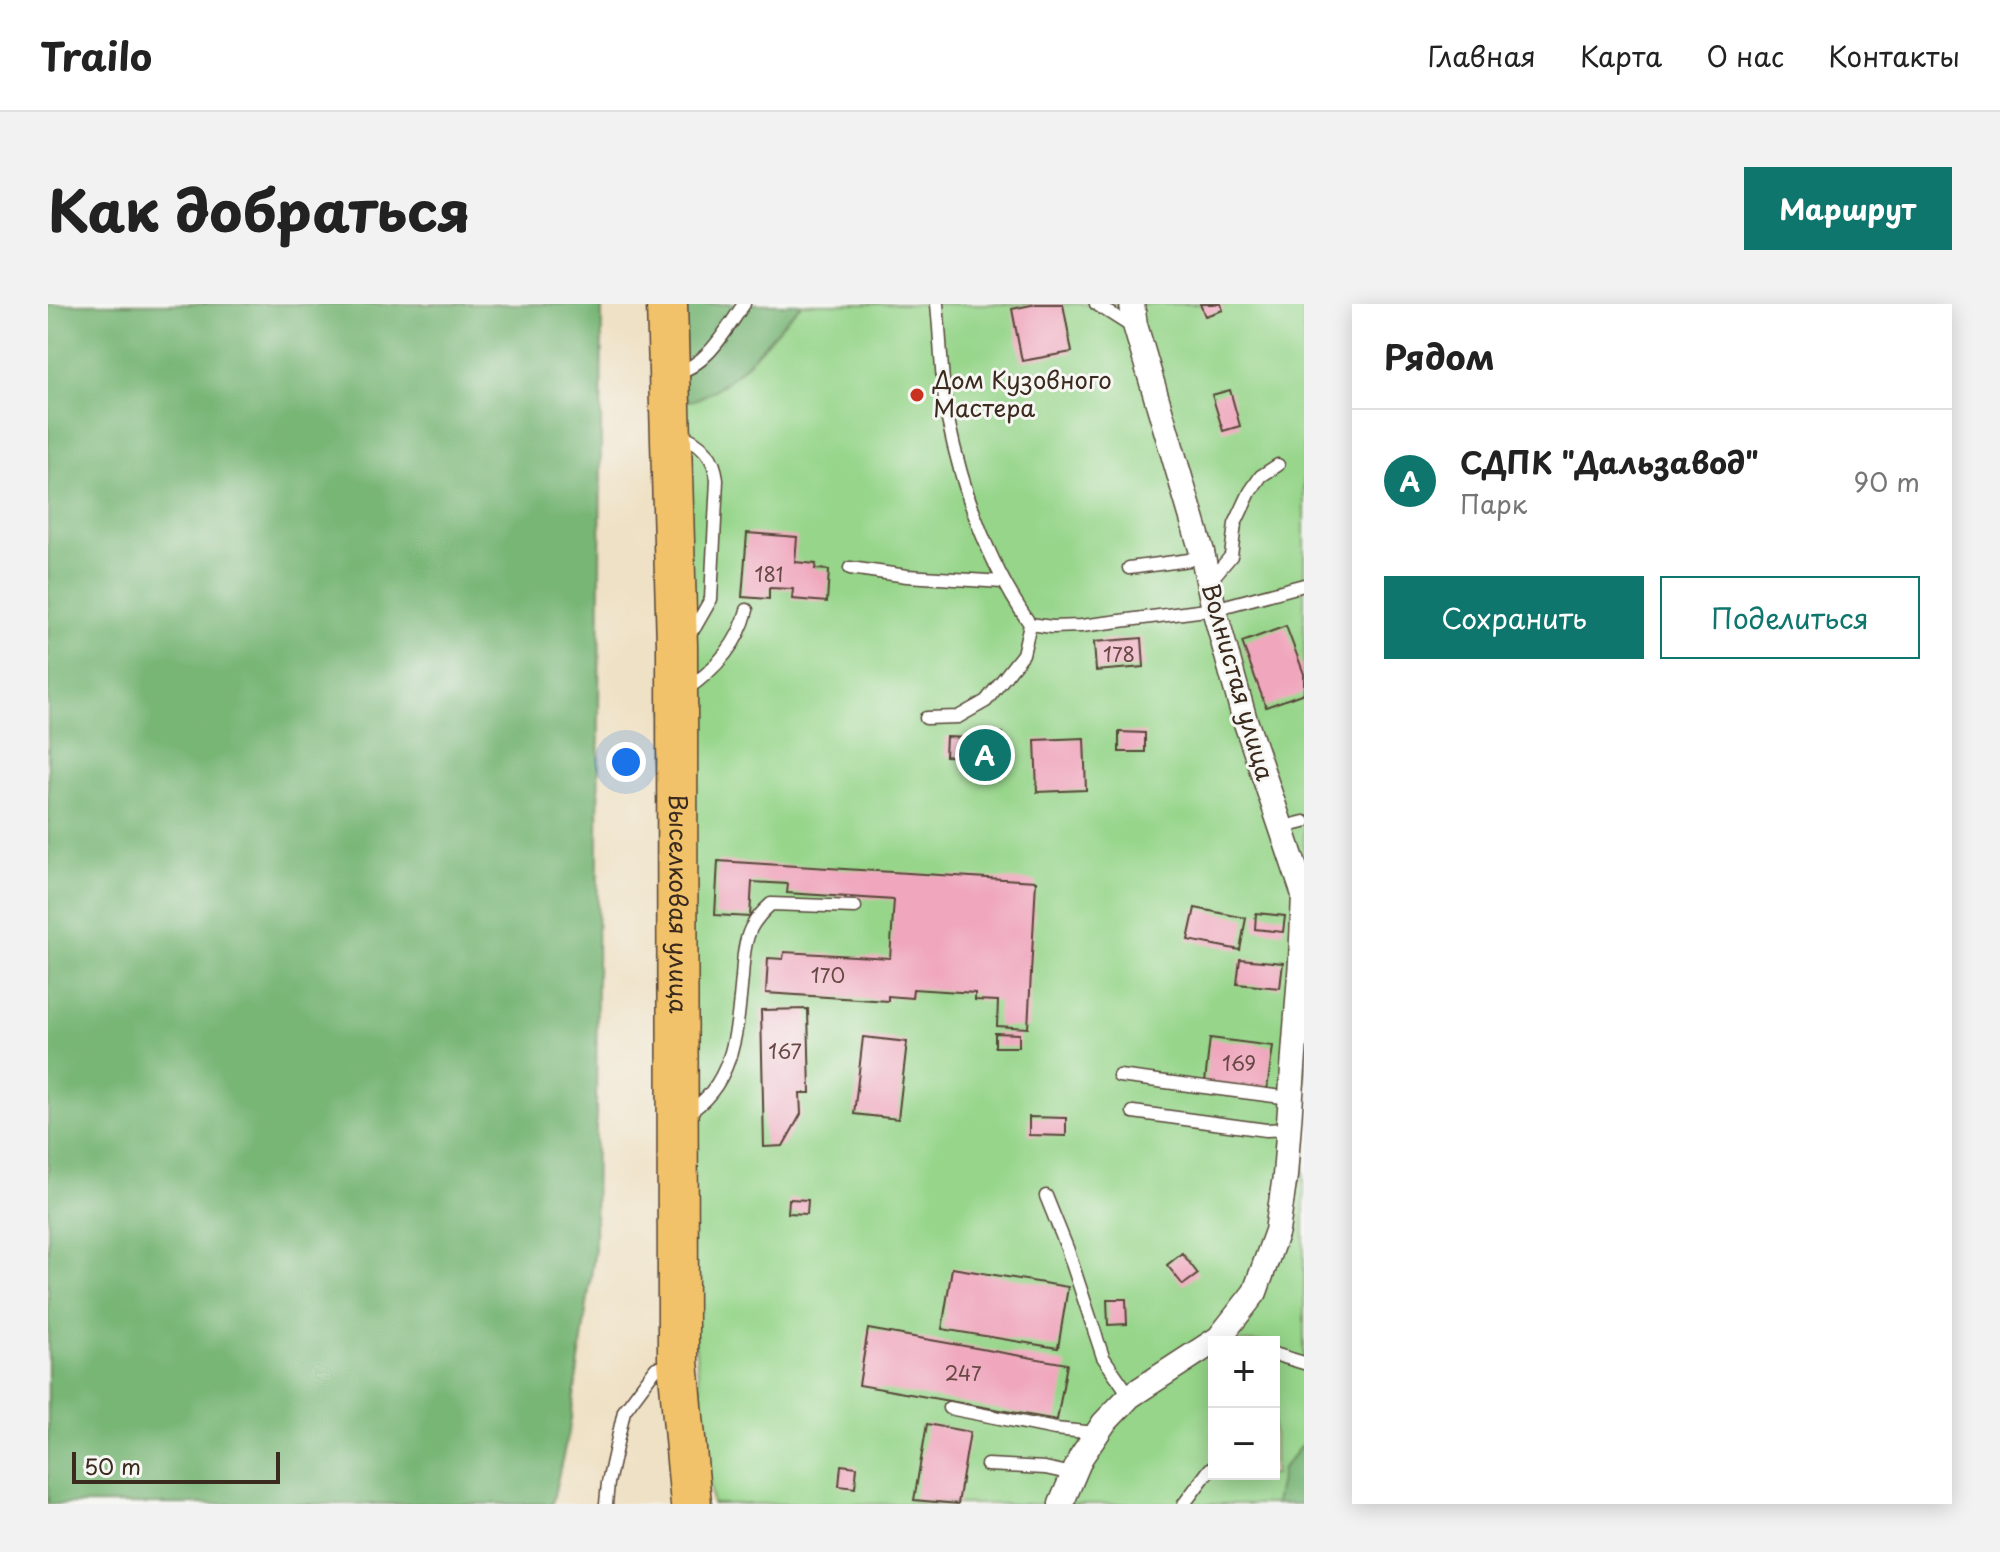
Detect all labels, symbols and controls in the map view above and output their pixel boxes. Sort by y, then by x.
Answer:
text: Trailo [40,27,152,84]
text: Главная [1428,34,1536,77]
text: Карта [1580,34,1662,77]
text: О нас [1706,34,1784,77]
text: Контакты [1828,34,1960,77]
text: Как добраться [48,166,471,251]
button: Маршрут [1744,167,1952,250]
text: Рядом [1384,330,1495,382]
place label: Дом Кузовного Мастера [932,361,1112,425]
marker: Дом Кузовного Мастера [908,386,926,404]
text: СДПК "Дальзавод" [1460,439,1759,484]
text: A [1400,462,1420,501]
text: 90 m [1853,462,1920,501]
text: Парк [1460,484,1527,523]
house number: 181 [755,559,783,589]
button: Сохранить [1384,576,1644,659]
button: Поделиться [1660,576,1920,659]
street label: Волнистая улица [1194,578,1284,784]
house number: 178 [1103,639,1135,669]
pin: A [959,725,1011,785]
your location [606,742,646,782]
street label: Выселковая улица [661,794,698,1014]
house number: 170 [811,960,845,990]
house number: 167 [768,1036,802,1066]
house number: 169 [1222,1048,1256,1078]
map controls [1208,1336,1280,1480]
button: + [1208,1336,1280,1408]
house number: 247 [944,1358,982,1388]
button: − [1208,1408,1280,1480]
scale bar [72,1448,280,1484]
text: 50 m [84,1449,141,1482]

